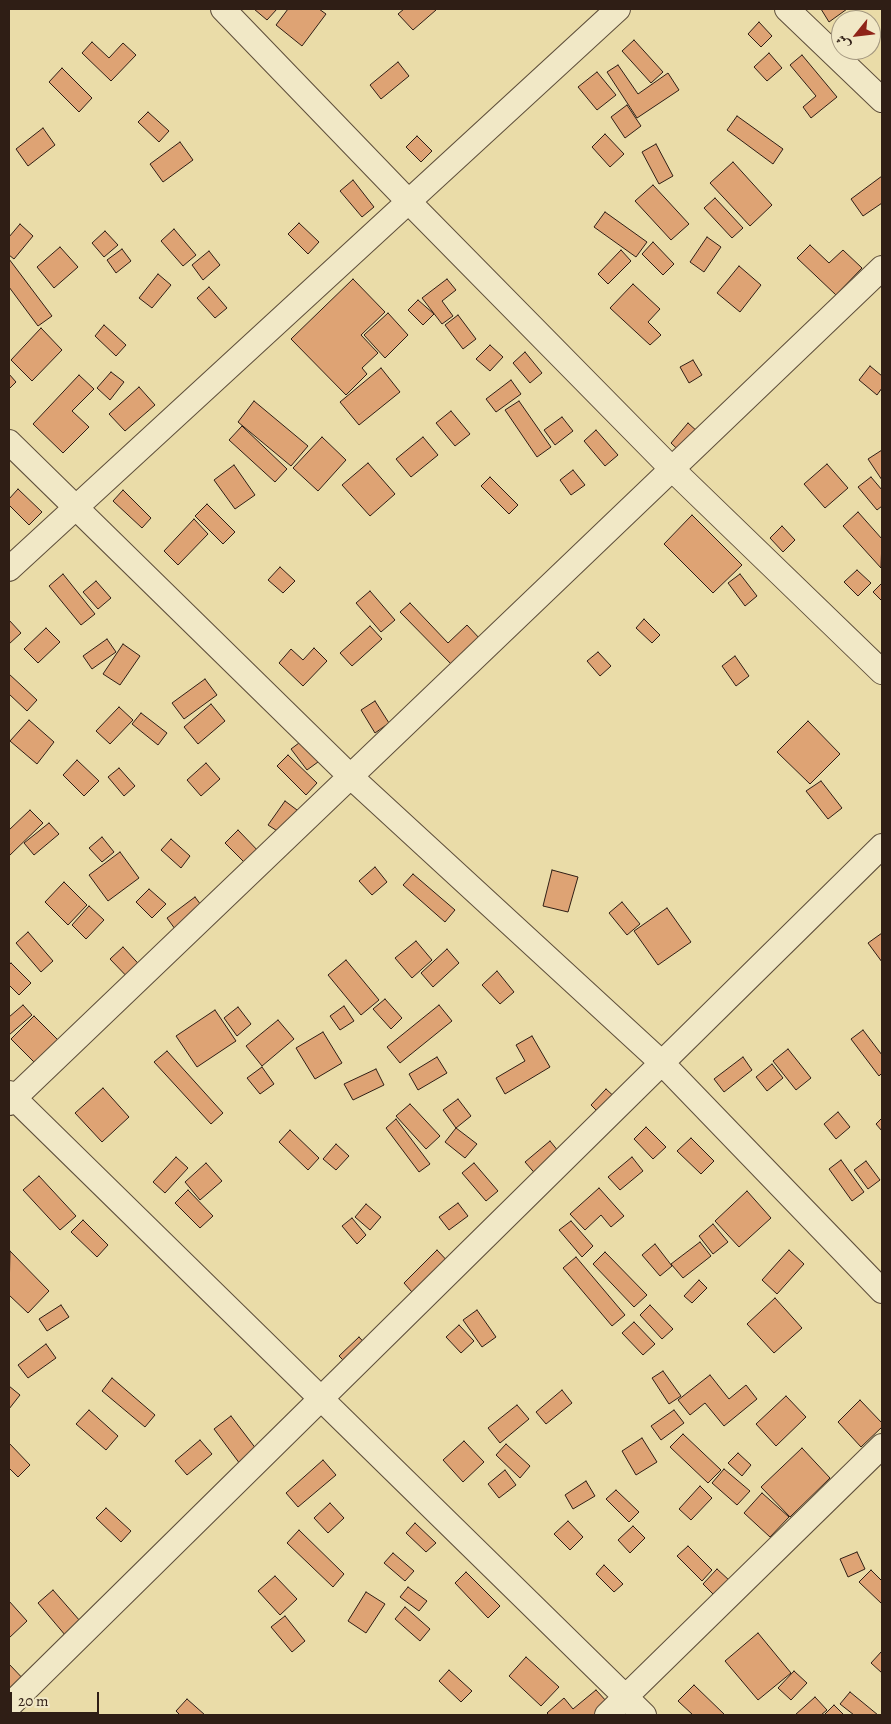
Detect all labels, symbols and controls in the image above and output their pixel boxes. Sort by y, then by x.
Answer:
north arrow [831,10,881,60]
text: ش [832,31,855,53]
scale bar [12,1682,101,1714]
text: 20 m [18,1691,49,1711]

